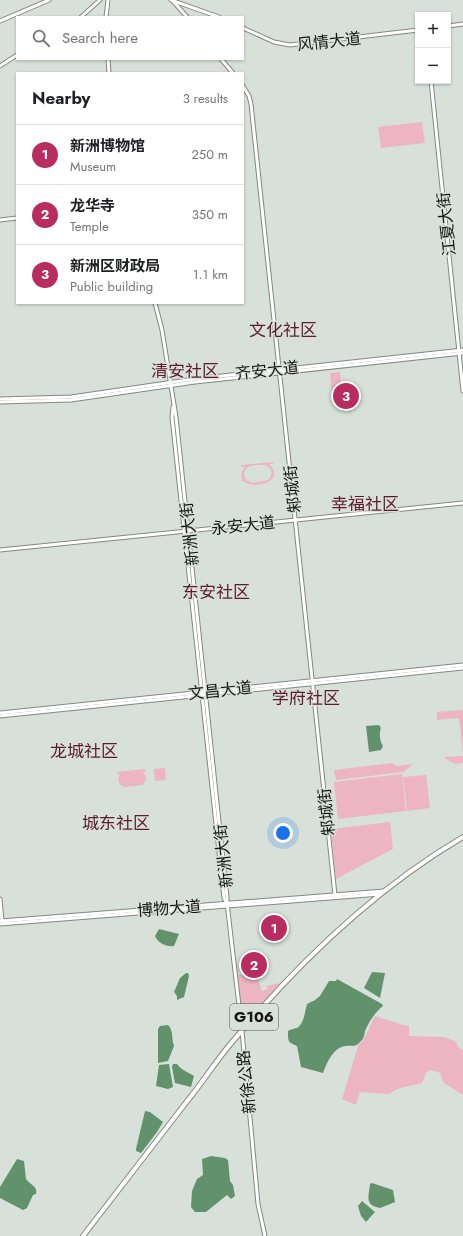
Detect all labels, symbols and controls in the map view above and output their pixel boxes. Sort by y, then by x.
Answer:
map controls [415,12,451,84]
button: + [415,12,451,48]
search box [16,16,244,60]
icon: search [30,27,52,49]
text: Search here [62,27,138,49]
street label: 风情大道 [296,27,362,56]
button: − [415,48,451,84]
text: Nearby [32,86,90,110]
text: 3 results [183,89,228,108]
text: 新洲博物馆 [70,135,145,157]
text: 1 [42,145,48,164]
text: 250 m [191,145,228,164]
text: Museum [70,157,116,176]
street label: 江夏大街 [432,191,461,257]
text: 龙华寺 [70,195,115,217]
text: 2 [41,205,49,224]
text: 350 m [192,205,228,224]
text: Temple [70,217,109,236]
text: 新洲区财政局 [70,255,160,277]
text: 3 [41,265,49,284]
text: 1.1 km [193,265,228,284]
text: Public building [70,277,153,296]
district label: 文化社区 [249,318,317,342]
street label: 齐安大道 [234,356,300,385]
district label: 清安社区 [151,359,219,383]
pin: 3 [333,381,359,411]
street label: 邾城街 [279,464,306,514]
district label: 幸福社区 [331,492,399,516]
street label: 新洲大街 [175,501,204,567]
street label: 永安大道 [210,511,276,540]
district label: 东安社区 [182,580,250,604]
street label: 文昌大道 [187,676,253,705]
district label: 学府社区 [272,686,340,710]
district label: 龙城社区 [50,739,118,763]
street label: 邾城街 [313,787,340,837]
district label: 城东社区 [82,811,150,835]
street label: 新洲大街 [209,823,238,889]
your location [273,823,293,843]
street label: 博物大道 [136,895,202,922]
pin: 1 [261,913,287,943]
pin: 2 [241,950,267,980]
road number: G106 [230,1004,278,1030]
street label: 新徐公路 [232,1049,261,1115]

